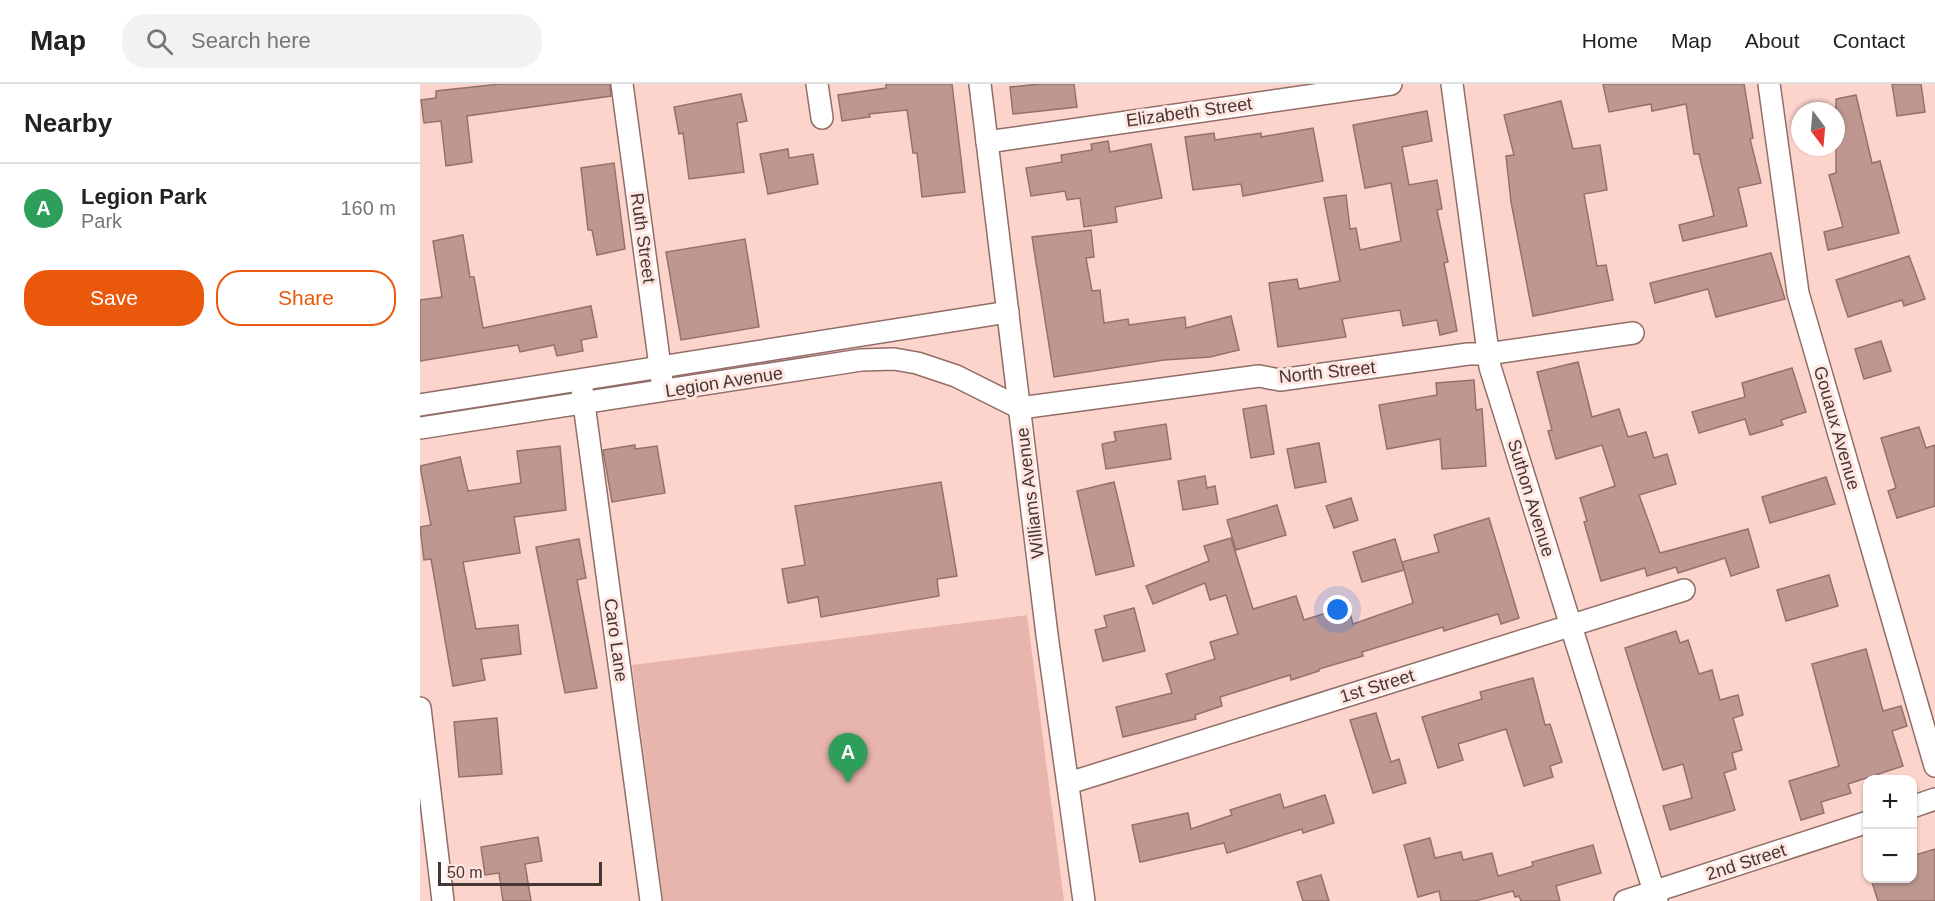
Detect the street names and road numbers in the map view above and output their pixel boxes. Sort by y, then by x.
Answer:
street label: Elizabeth Street [1125,93,1253,131]
street label: Ruth Street [627,192,659,284]
street label: North Street [1278,357,1376,387]
street label: Legion Avenue [664,363,784,401]
street label: Gouaux Avenue [1810,364,1864,492]
street label: Williams Avenue [1012,426,1048,560]
street label: Suthon Avenue [1504,437,1558,559]
street label: Caro Lane [600,597,632,683]
street label: 1st Street [1337,665,1417,707]
street label: 2nd Street [1703,840,1789,884]

